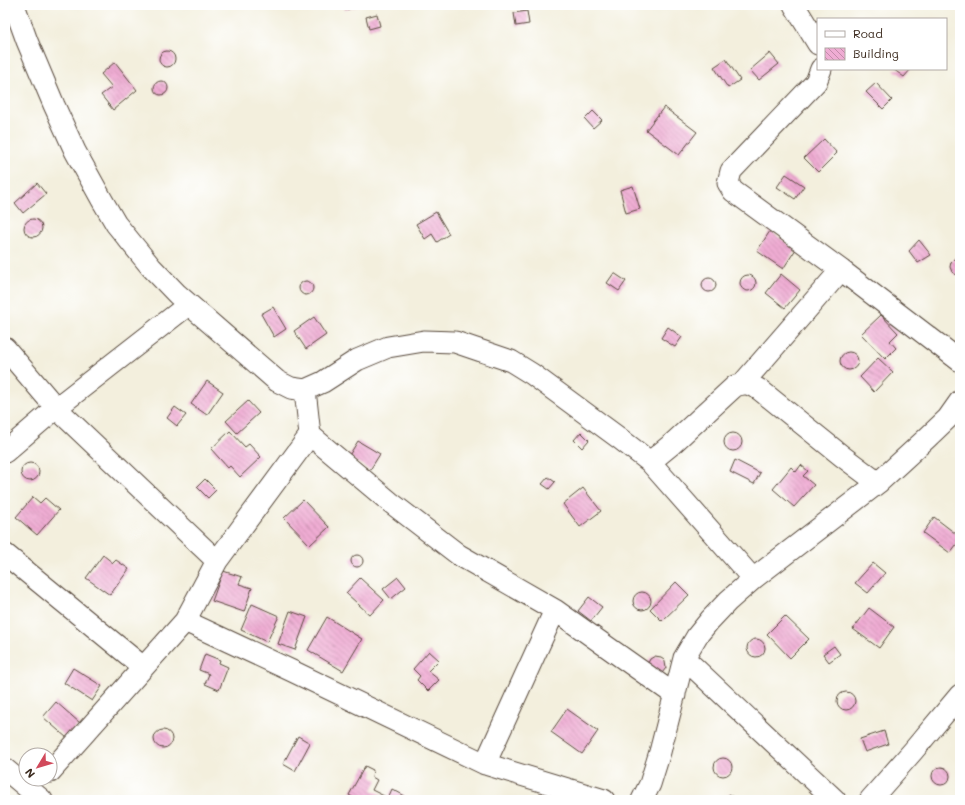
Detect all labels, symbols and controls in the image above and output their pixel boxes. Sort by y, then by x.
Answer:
legend [817,18,947,70]
text: Road [853,25,883,41]
text: Building [853,45,899,61]
north arrow [18,747,58,787]
text: N [21,766,38,781]

